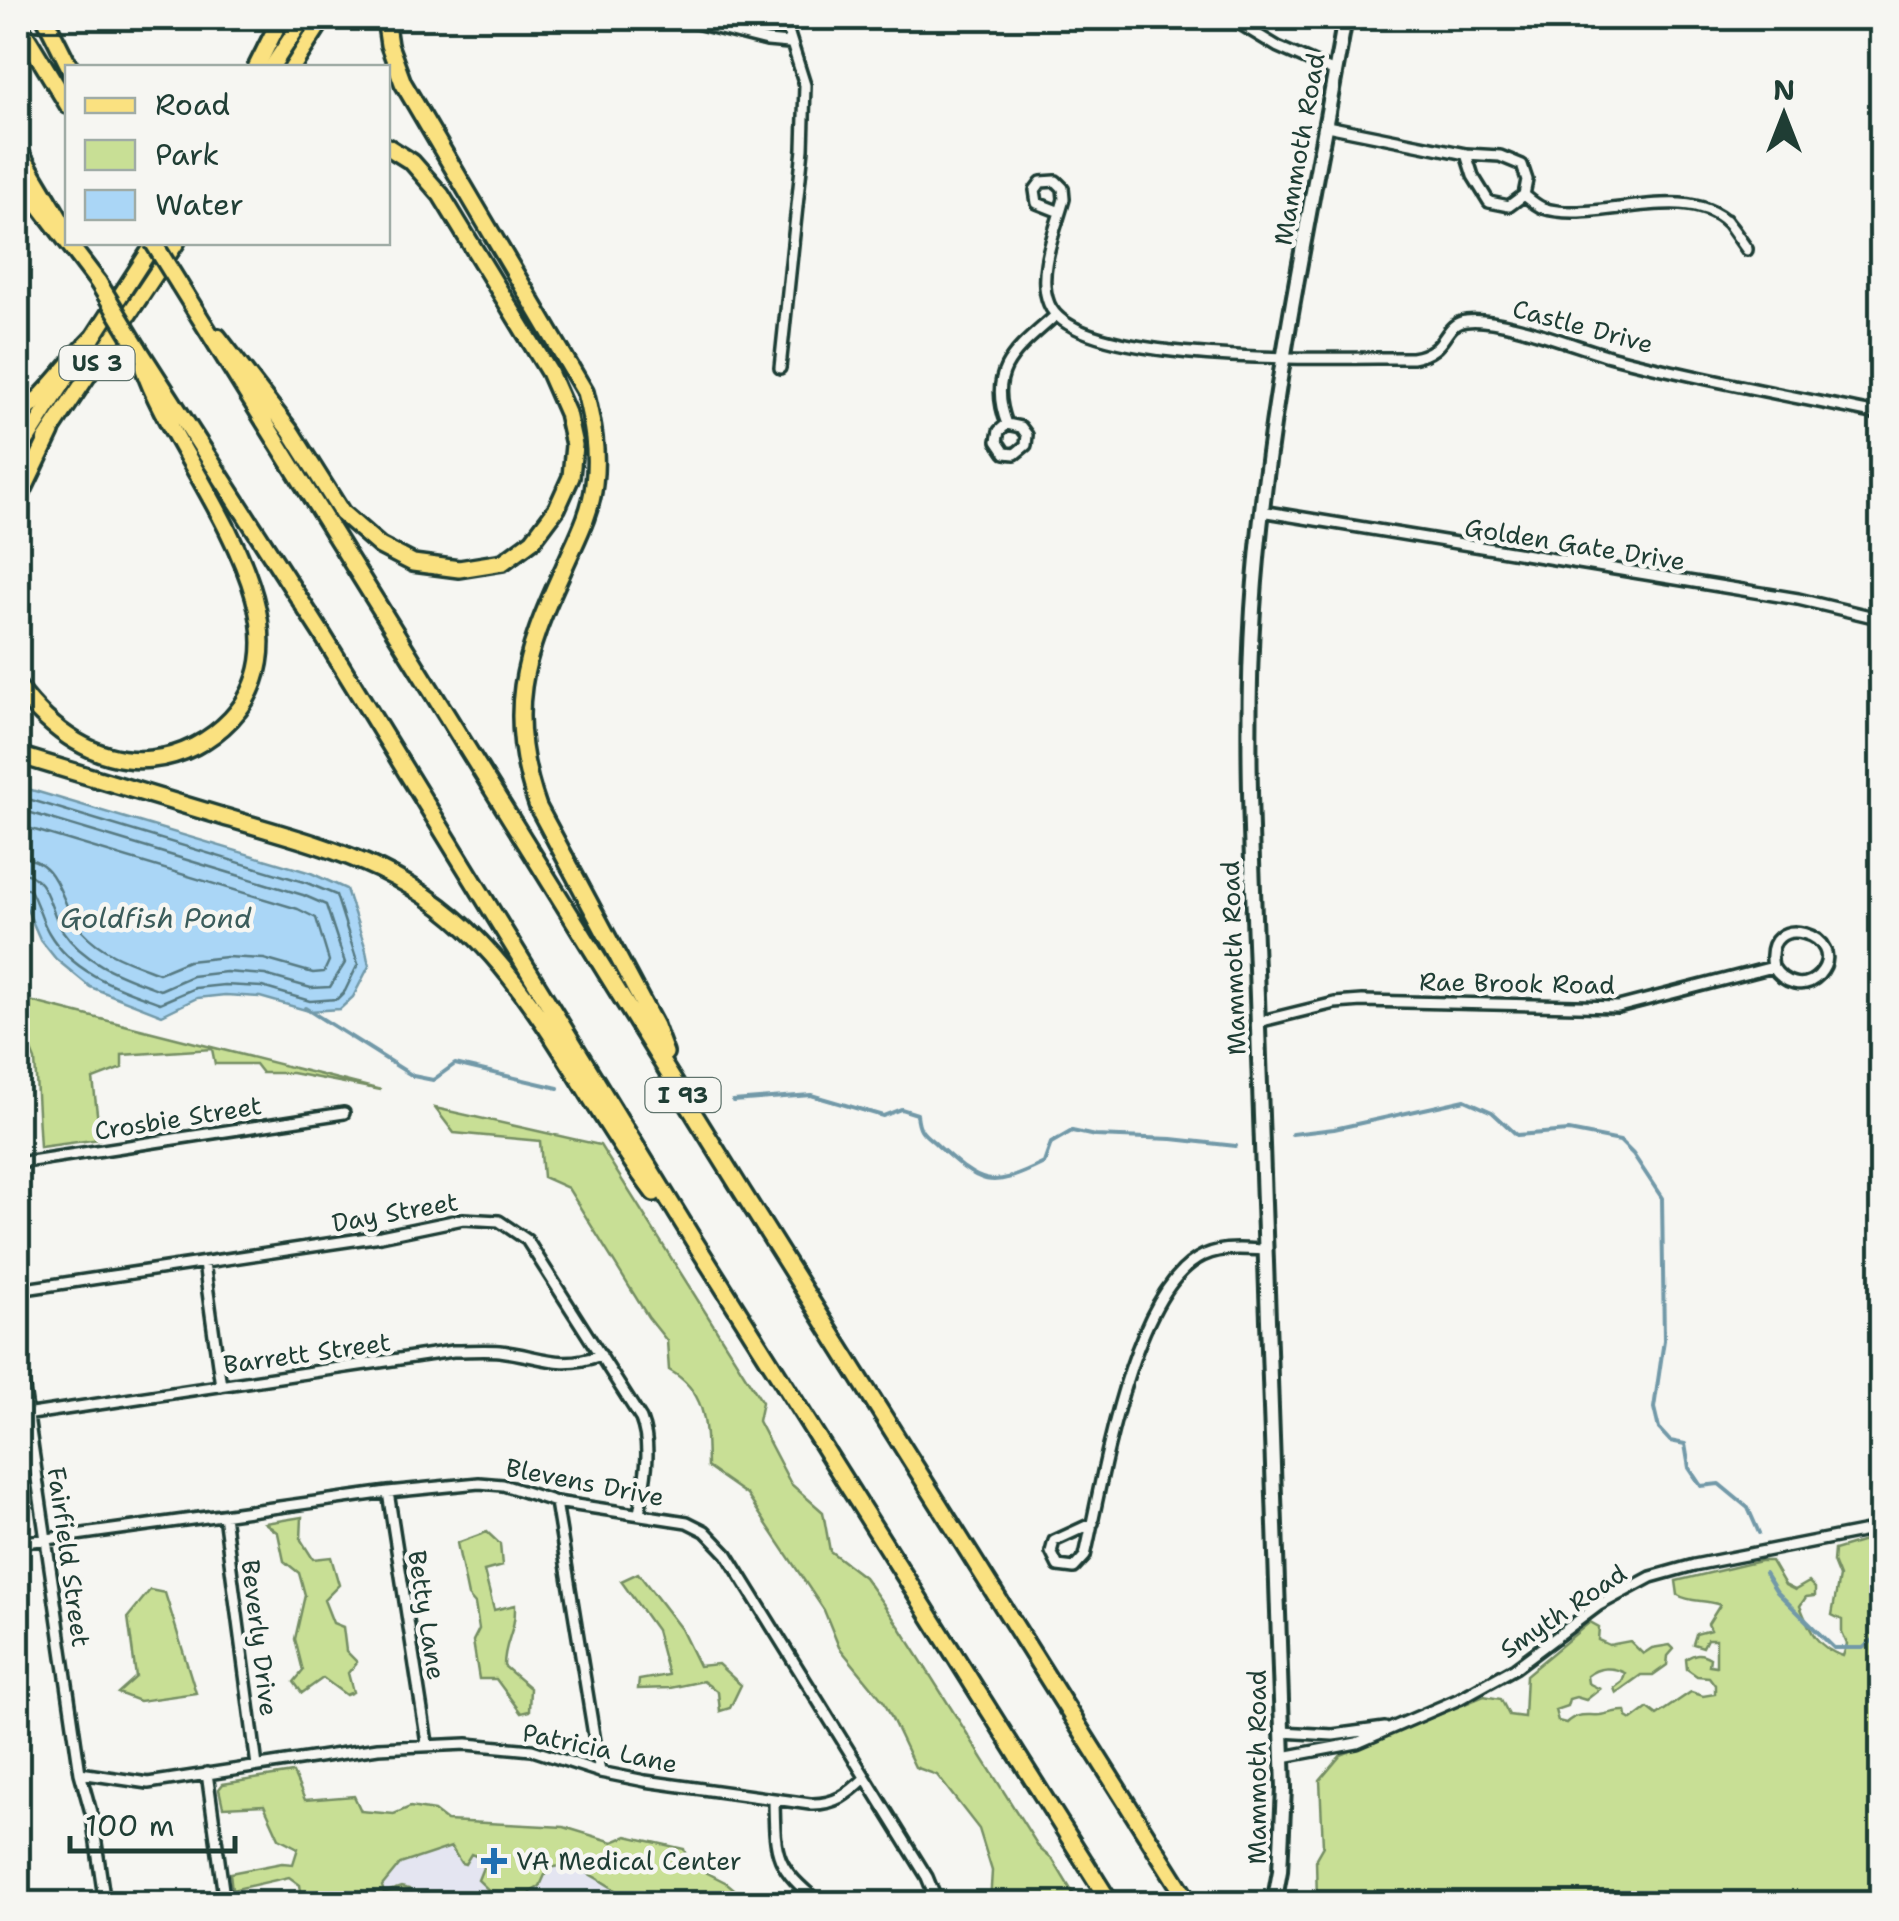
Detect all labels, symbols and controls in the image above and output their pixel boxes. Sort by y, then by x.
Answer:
street label: Mammoth Road [1265,50,1333,248]
legend [65,65,390,245]
north arrow [1734,65,1834,165]
text: N [1773,71,1795,109]
text: Road [155,84,230,125]
text: Park [155,134,219,175]
text: Water [155,184,244,225]
street label: Castle Drive [1509,291,1657,361]
road number: US 3 [59,346,134,380]
street label: Golden Gate Drive [1462,510,1688,578]
street label: Mammoth Road [1213,860,1253,1056]
water label: Goldfish Pond [60,899,252,937]
street label: Rae Brook Road [1419,964,1615,1002]
road number: I 93 [646,1078,720,1112]
street label: Crosbie Street [92,1088,264,1148]
street label: Day Street [329,1184,461,1240]
street label: Barrett Street [221,1324,393,1382]
street label: Blevens Drive [503,1450,667,1514]
street label: Fairfield Street [40,1465,98,1649]
street label: Betty Lane [400,1548,454,1682]
street label: Smyth Road [1493,1556,1633,1666]
street label: Beverly Drive [234,1558,286,1718]
street label: Mammoth Road [1240,1669,1274,1864]
street label: Patricia Lane [519,1715,681,1781]
scale bar [70,1791,235,1853]
text: 100 m [85,1805,175,1846]
place label: VA Medical Center [516,1844,742,1878]
marker: VA Medical Center [481,1848,507,1874]

